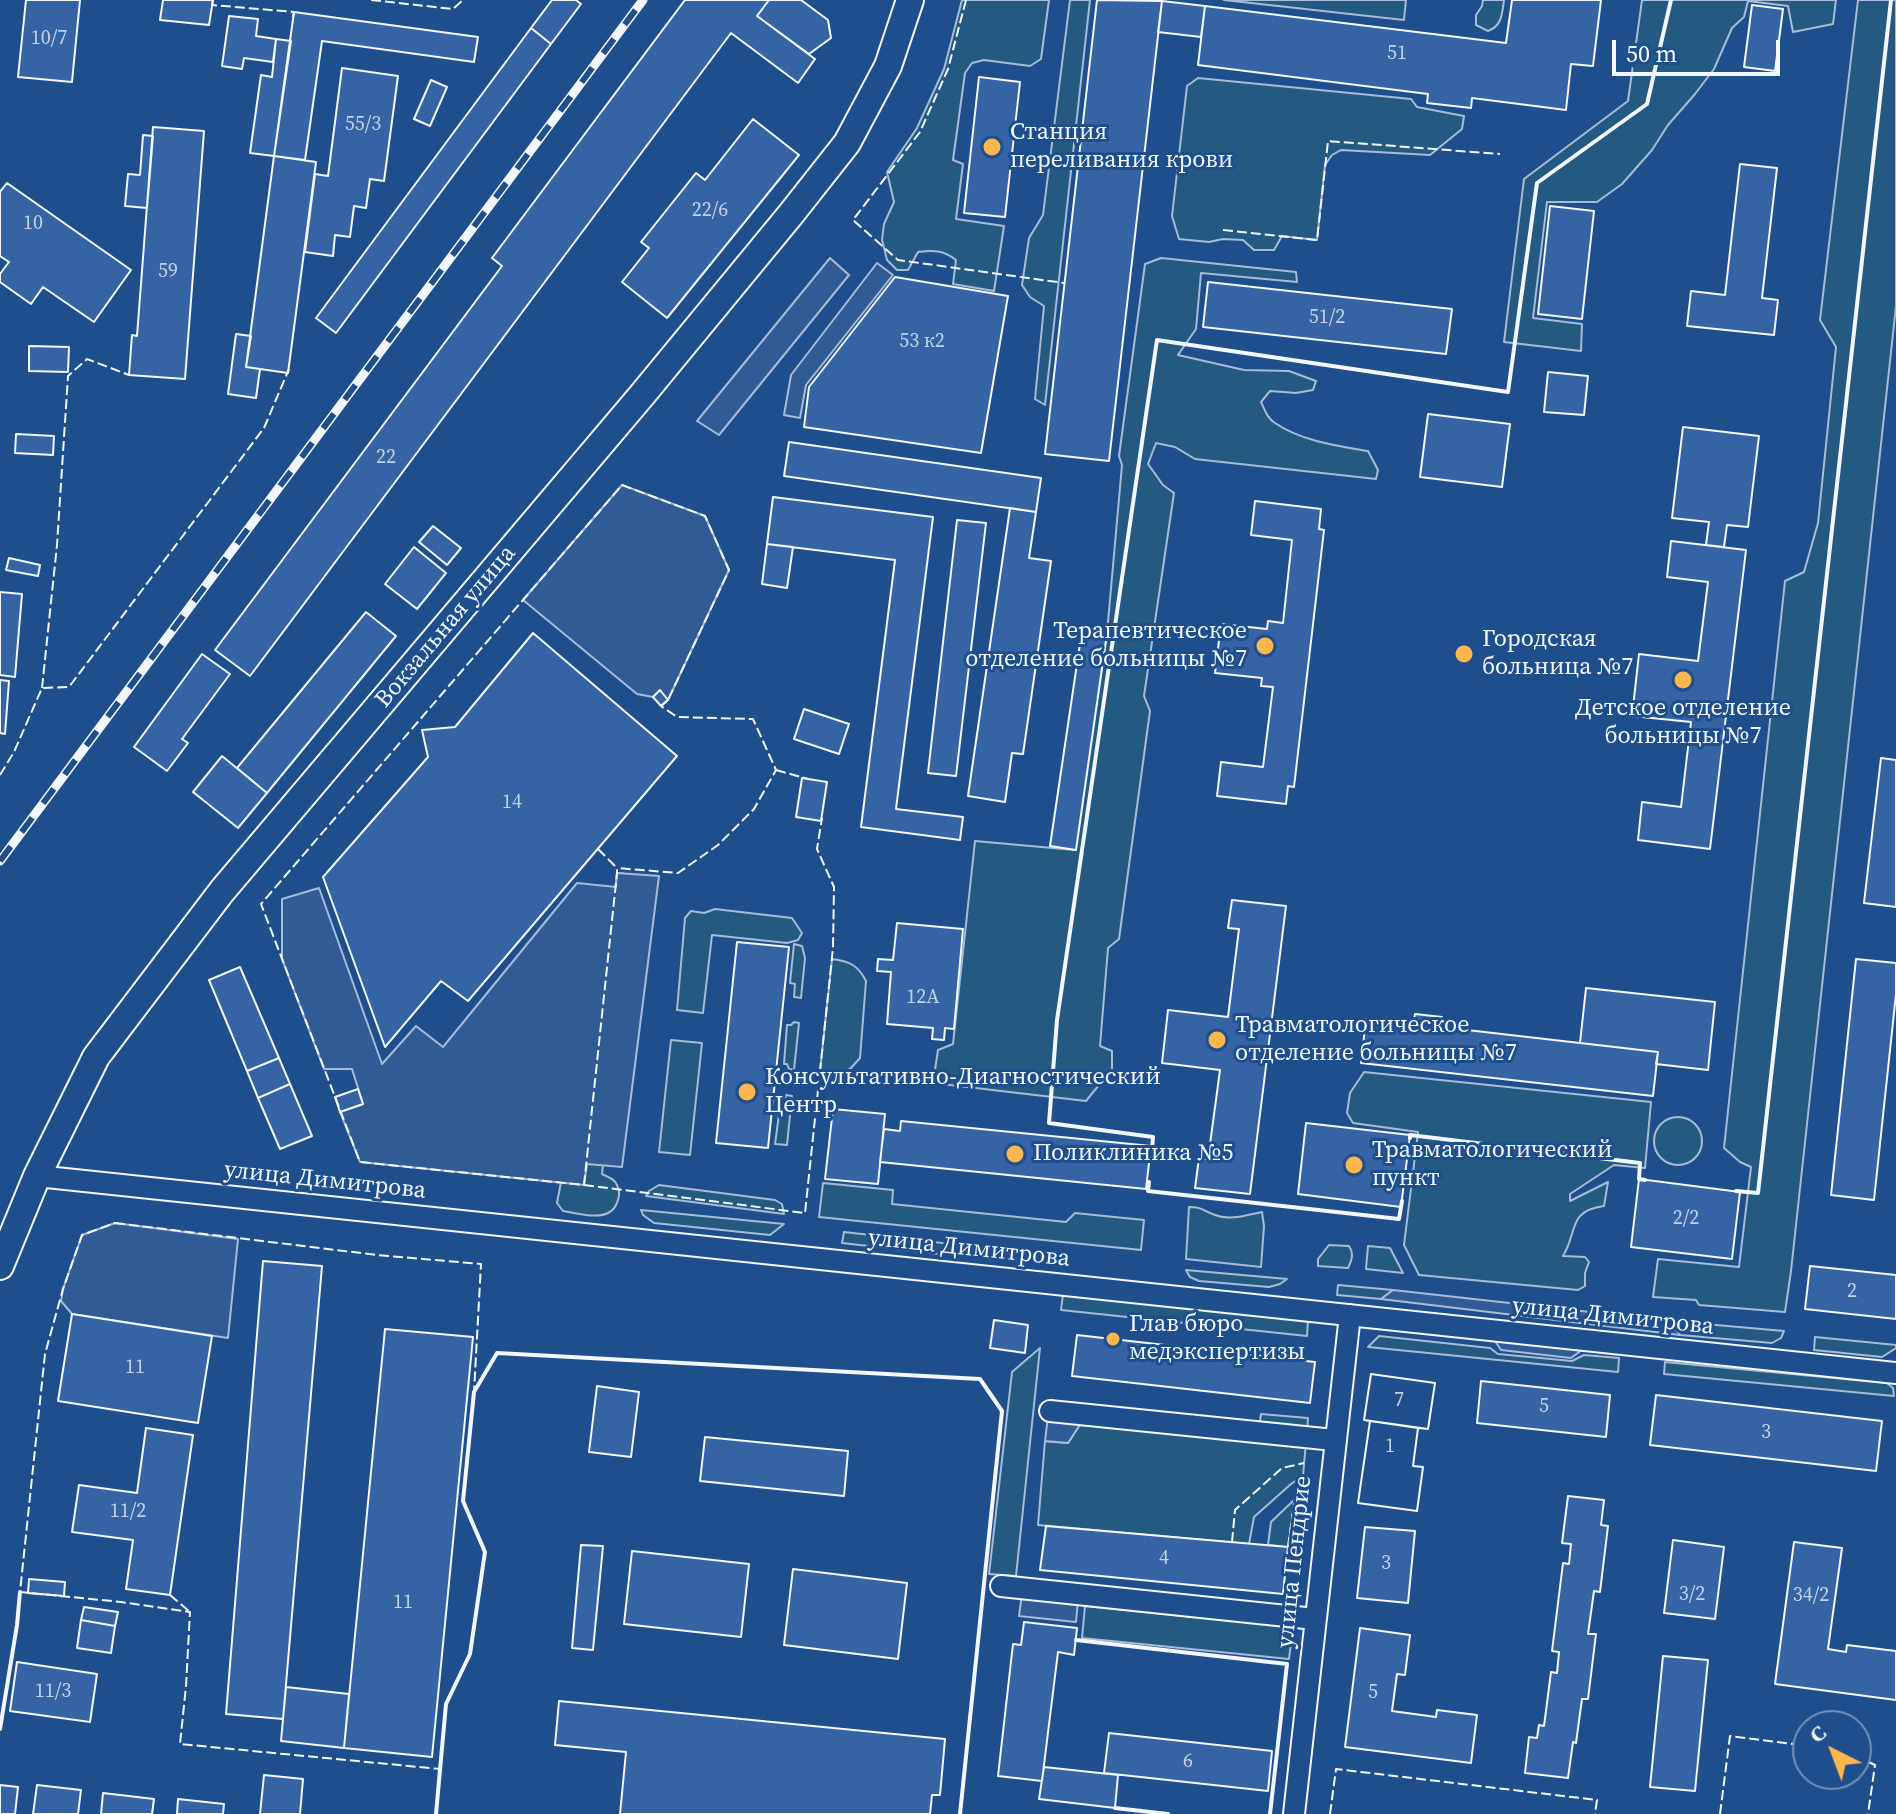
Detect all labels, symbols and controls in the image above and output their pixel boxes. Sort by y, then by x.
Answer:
scale bar [1616,24,1784,74]
house number: 10/7 [31,27,67,51]
text: 50 m [1626,37,1677,70]
house number: 51 [1387,42,1407,66]
house number: 55/3 [345,113,381,137]
place label: Станция переливания крови [1010,119,1233,175]
marker: Станция переливания крови [981,136,1003,158]
house number: 22/6 [692,199,728,223]
house number: 10 [23,212,43,236]
house number: 59 [158,260,178,284]
house number: 51/2 [1309,306,1345,330]
house number: 53 к2 [899,330,945,354]
house number: 22 [376,446,396,470]
street label: Вокзальная улица [370,540,522,714]
place label: Терапевтическое отделение больницы №7 [965,618,1247,674]
place label: Городская больница №7 [1482,626,1633,682]
marker: Терапевтическое отделение больницы №7 [1254,635,1276,657]
marker: Городская больница №7 [1453,643,1475,665]
marker: Детское отделение больницы №7 [1672,669,1694,691]
place label: Детское отделение больницы №7 [1575,695,1791,751]
house number: 14 [502,791,522,815]
house number: 12А [906,986,940,1010]
place label: Травматологическое отделение больницы №7 [1235,1012,1517,1068]
marker: Травматологическое отделение больницы №7 [1206,1029,1228,1051]
place label: Консультативно-Диагностический Центр [765,1064,1161,1120]
marker: Консультативно-Диагностический Центр [736,1081,758,1103]
place label: Травматологический пункт [1372,1137,1612,1193]
place label: Поликлиника №5 [1033,1140,1233,1168]
marker: Поликлиника №5 [1004,1143,1026,1165]
marker: Травматологический пункт [1343,1154,1365,1176]
street label: улица Димитрова [223,1156,427,1206]
house number: 2/2 [1673,1207,1699,1231]
street label: улица Димитрова [867,1224,1071,1274]
house number: 2 [1847,1280,1857,1304]
street label: улица Димитрова [1511,1292,1715,1342]
place label: Глав бюро медэкспертизы [1129,1311,1305,1367]
marker: Глав бюро медэкспертизы [1104,1330,1122,1348]
house number: 11 [125,1356,145,1380]
house number: 7 [1394,1389,1404,1413]
house number: 5 [1539,1395,1549,1419]
house number: 3 [1761,1421,1771,1445]
house number: 1 [1385,1435,1395,1459]
street label: улица Пендрие [1272,1474,1318,1650]
house number: 11/2 [110,1500,146,1524]
house number: 4 [1159,1547,1169,1571]
house number: 3 [1381,1552,1391,1576]
house number: 3/2 [1679,1583,1705,1607]
house number: 34/2 [1793,1584,1829,1608]
house number: 11 [393,1591,413,1615]
house number: 11/3 [35,1680,71,1704]
house number: 5 [1368,1681,1378,1705]
north arrow [1792,1710,1872,1790]
text: С [1802,1718,1832,1749]
house number: 6 [1183,1750,1193,1774]

